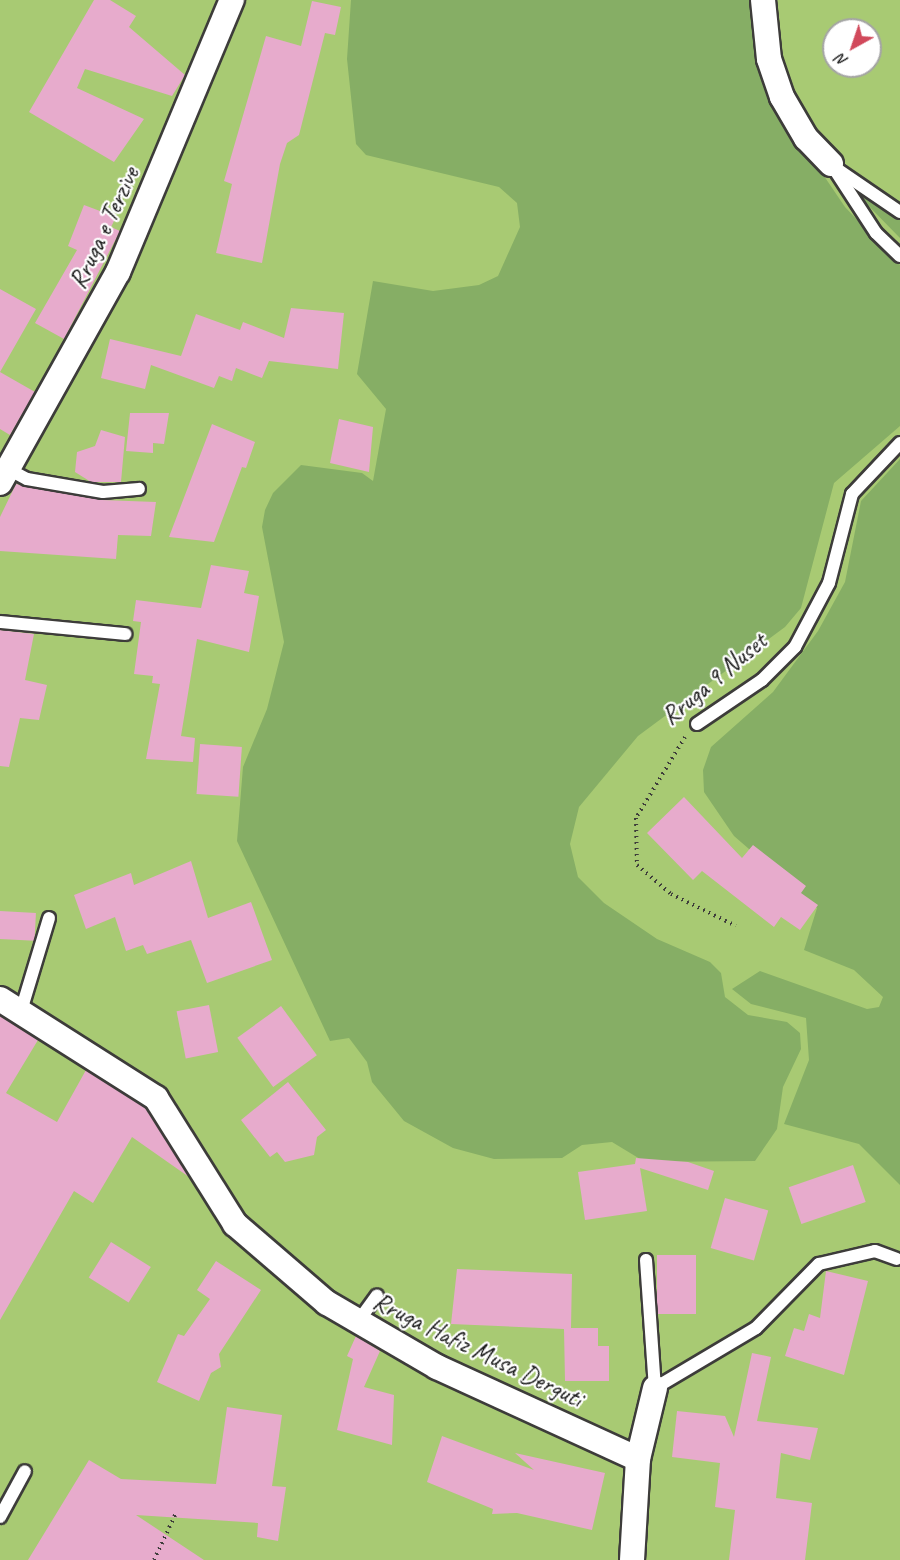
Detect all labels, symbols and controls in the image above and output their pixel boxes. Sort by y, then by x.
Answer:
north arrow [822,18,882,78]
text: N [831,49,852,71]
street label: Rruga e Terzive [62,162,146,294]
street label: Rruga 9 Nuset [655,626,773,732]
street label: Rruga Hafiz Musa Derguti [368,1286,588,1414]

